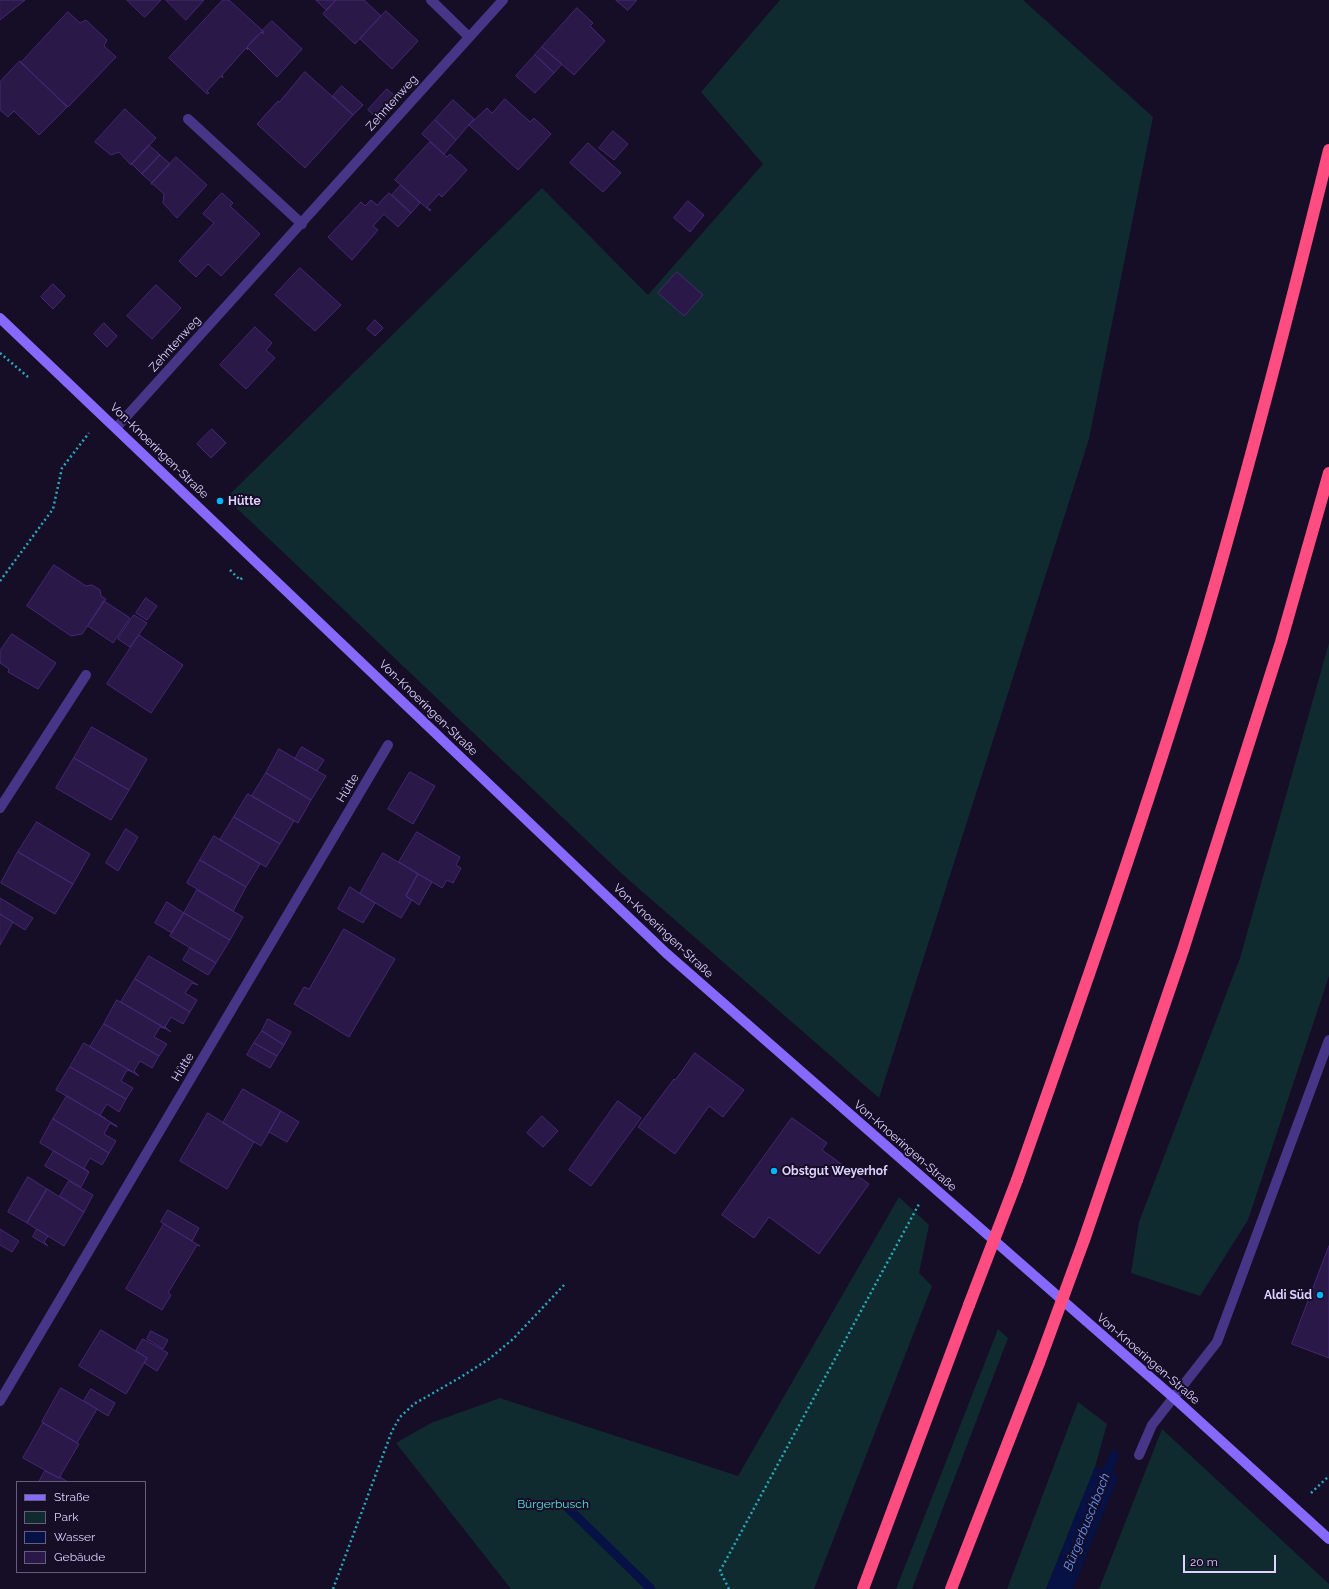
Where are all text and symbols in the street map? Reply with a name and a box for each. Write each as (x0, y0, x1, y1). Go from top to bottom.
street label: Zehntenweg (363, 72, 421, 134)
street label: Zehntenweg (146, 313, 204, 375)
street label: Von-Knoeringen-Straße (107, 400, 211, 502)
place label: Hütte (228, 494, 261, 508)
marker: Hütte (215, 496, 225, 506)
street label: Von-Knoeringen-Straße (376, 657, 480, 759)
street label: Hütte (334, 771, 362, 805)
street label: Von-Knoeringen-Straße (610, 881, 716, 981)
street label: Hütte (169, 1050, 197, 1084)
street label: Von-Knoeringen-Straße (851, 1097, 959, 1195)
place label: Obstgut Weyerhof (782, 1164, 888, 1178)
marker: Obstgut Weyerhof (769, 1166, 779, 1176)
place label: Aldi Süd (1264, 1288, 1312, 1302)
marker: Aldi Süd (1315, 1290, 1325, 1300)
street label: Von-Knoeringen-Straße (1094, 1310, 1202, 1408)
water label: Bürgerbuschbach (1060, 1471, 1114, 1573)
legend (16, 1481, 146, 1573)
text: Straße (54, 1490, 90, 1504)
park label: Bürgerbusch (517, 1497, 589, 1511)
text: Park (54, 1510, 79, 1524)
text: Wasser (54, 1530, 95, 1544)
scale bar (1185, 1547, 1278, 1573)
text: Gebäude (54, 1550, 105, 1564)
text: 20 m (1190, 1555, 1218, 1569)

